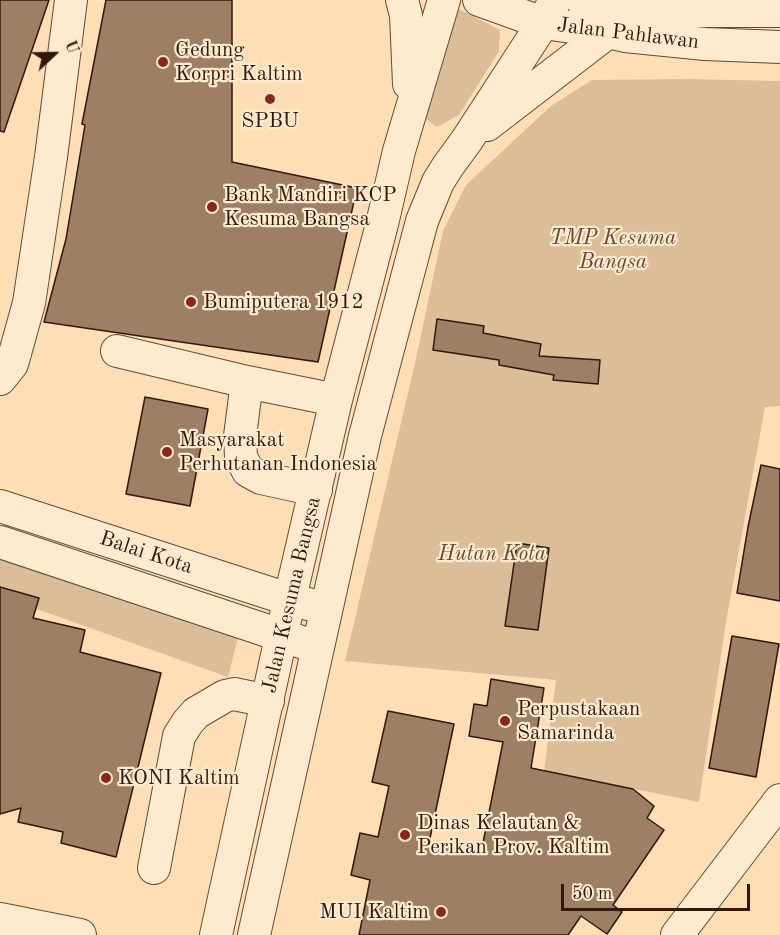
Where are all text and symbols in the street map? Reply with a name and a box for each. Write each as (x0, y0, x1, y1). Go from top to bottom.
street label: Jalan Pahlawan (555, 13, 701, 55)
north arrow (24, 24, 84, 84)
place label: Gedung Korpri Kaltim (175, 37, 303, 87)
text: U (61, 38, 80, 56)
marker: Gedung Korpri Kaltim (156, 55, 170, 69)
marker: SPBU (263, 92, 277, 106)
place label: SPBU (241, 108, 299, 134)
place label: Bank Mandiri KCP Kesuma Bangsa (224, 182, 396, 232)
marker: Bank Mandiri KCP Kesuma Bangsa (205, 200, 219, 214)
park label: TMP Kesuma Bangsa (550, 225, 676, 275)
place label: Bumiputera 1912 (203, 289, 364, 315)
marker: Bumiputera 1912 (184, 295, 198, 309)
place label: Masyarakat Perhutanan Indonesia (179, 427, 377, 477)
marker: Masyarakat Perhutanan Indonesia (160, 445, 174, 459)
street label: Jalan Kesuma Bangsa (257, 494, 327, 696)
street label: Balai Kota (96, 526, 196, 580)
park label: Hutan Kota (438, 541, 546, 567)
place label: Perpustakaan Samarinda (517, 696, 640, 746)
marker: Perpustakaan Samarinda (498, 714, 512, 728)
place label: KONI Kaltim (118, 765, 240, 791)
marker: KONI Kaltim (99, 771, 113, 785)
place label: Dinas Kelautan & Perikan Prov. Kaltim (417, 810, 610, 860)
marker: Dinas Kelautan & Perikan Prov. Kaltim (398, 828, 412, 842)
scale bar (564, 872, 753, 910)
text: 50 m (572, 885, 612, 903)
place label: MUI Kaltim (319, 899, 429, 925)
marker: MUI Kaltim (434, 905, 448, 919)

